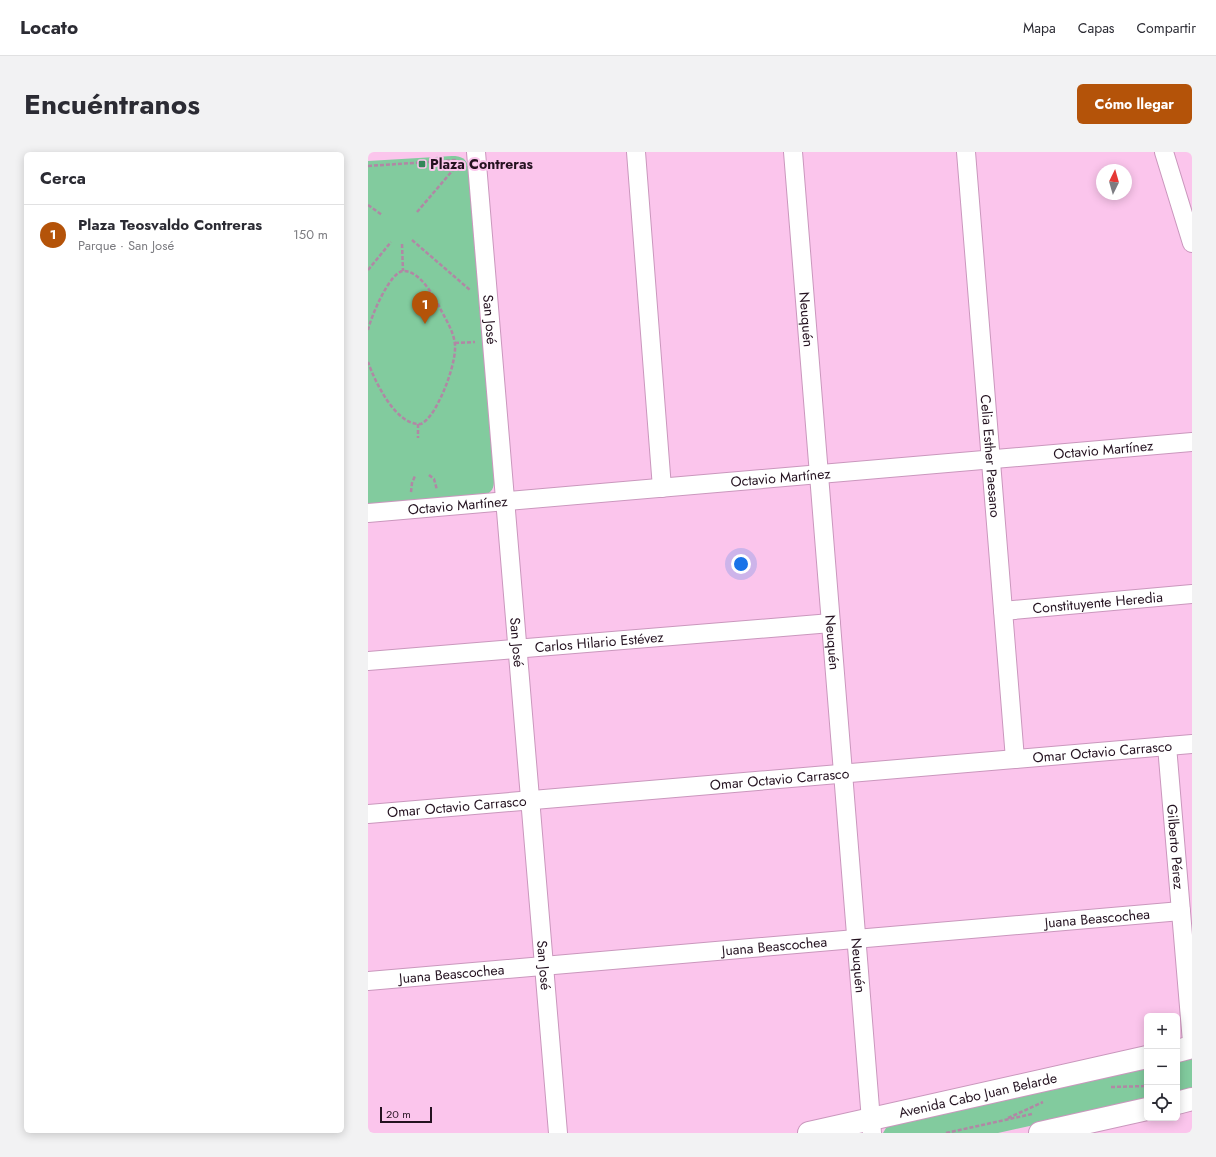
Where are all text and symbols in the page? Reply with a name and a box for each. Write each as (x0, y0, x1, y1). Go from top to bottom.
text: Locato (20, 14, 78, 41)
text: Mapa (1023, 18, 1056, 38)
text: Capas (1078, 18, 1115, 38)
text: Compartir (1137, 18, 1196, 38)
text: Encuéntranos (24, 84, 200, 125)
button: Cómo llegar (1077, 84, 1192, 124)
place label: Plaza Contreras (430, 154, 534, 174)
marker: Plaza Contreras (417, 159, 427, 169)
north arrow (1096, 164, 1132, 200)
text: Cerca (40, 166, 86, 190)
text: Plaza Teosvaldo Contreras (78, 214, 262, 236)
text: 1 (50, 225, 56, 244)
text: 150 m (293, 225, 328, 244)
text: Parque · San José (78, 236, 174, 255)
pin: 1 (412, 291, 438, 324)
street label: Neuquén (794, 291, 819, 348)
street label: San José (478, 294, 502, 345)
street label: Celia Esther Paesano (976, 394, 1006, 519)
street label: Octavio Martínez (1053, 435, 1155, 464)
street label: Octavio Martínez (730, 463, 832, 492)
street label: Octavio Martínez (407, 491, 509, 520)
your location (731, 554, 751, 574)
street label: Constituyente Heredia (1032, 587, 1164, 618)
street label: Neuquén (820, 614, 845, 671)
street label: San José (505, 617, 529, 668)
street label: Carlos Hilario Estévez (534, 627, 665, 657)
street label: Omar Octavio Carrasco (1032, 736, 1173, 768)
street label: Omar Octavio Carrasco (709, 763, 850, 795)
street label: Omar Octavio Carrasco (386, 791, 528, 822)
street label: Gilberto Pérez (1162, 803, 1189, 891)
street label: Juana Beascochea (1042, 904, 1151, 933)
street label: Juana Beascochea (719, 932, 828, 961)
street label: Neuquén (846, 937, 871, 994)
street label: San José (532, 939, 556, 991)
street label: Juana Beascochea (396, 959, 505, 988)
map controls (1144, 1013, 1180, 1121)
button: + (1144, 1013, 1180, 1049)
button: − (1144, 1049, 1180, 1085)
street label: Avenida Cabo Juan Belarde (897, 1068, 1059, 1123)
button: locate (1144, 1085, 1180, 1121)
scale bar (380, 1105, 432, 1124)
text: 20 m (386, 1106, 411, 1122)

